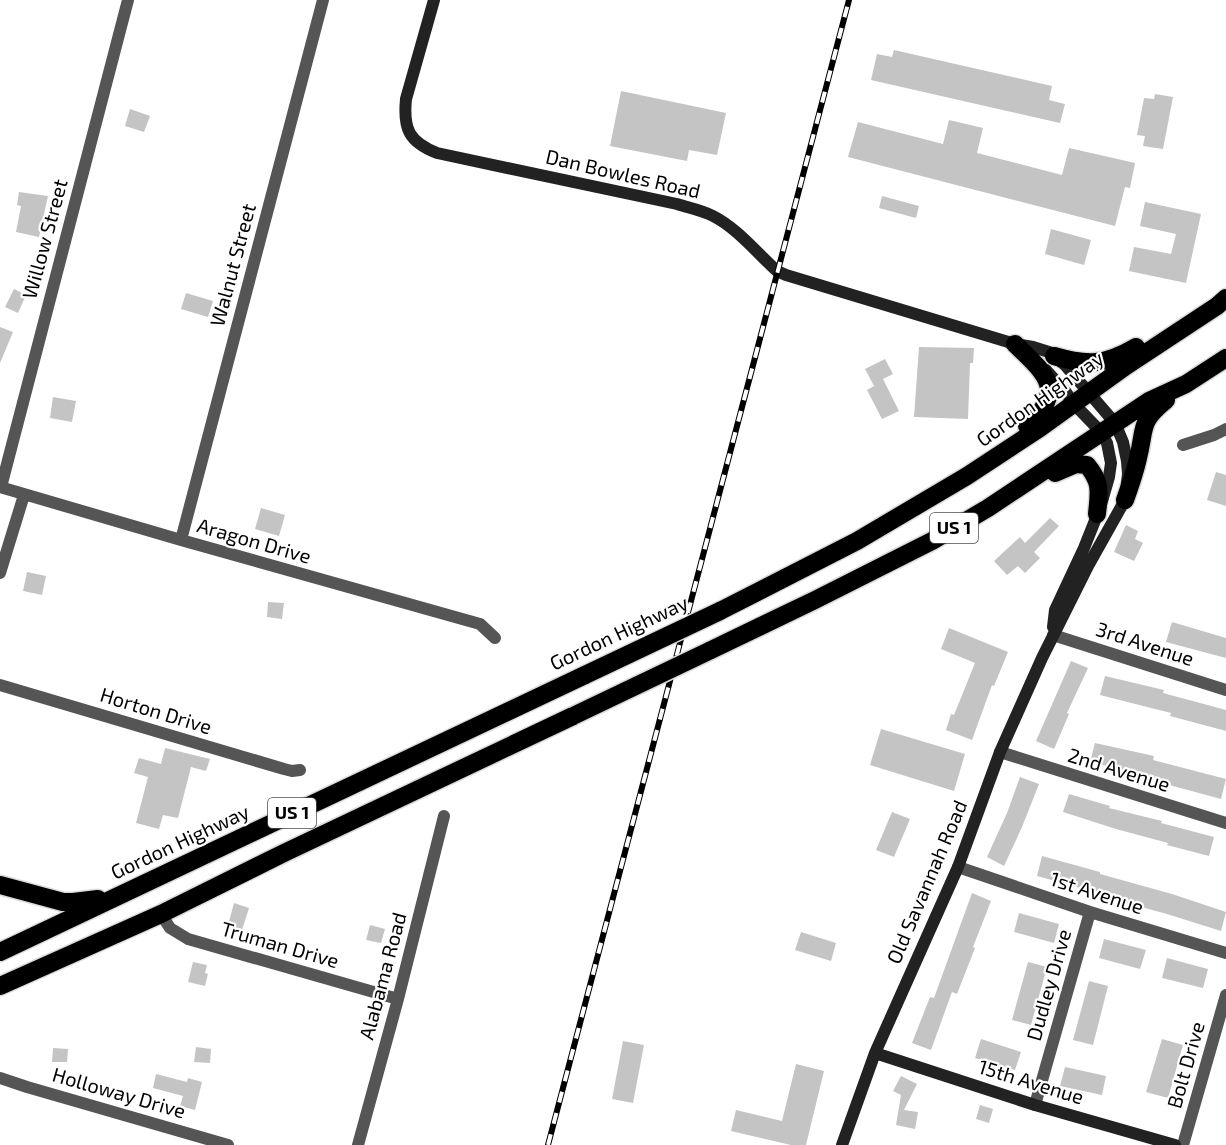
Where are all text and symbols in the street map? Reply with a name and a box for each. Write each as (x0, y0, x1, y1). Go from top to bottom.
street label: Dan Bowles Road (544, 144, 703, 202)
street label: Willow Street (16, 176, 72, 301)
street label: Walnut Street (204, 200, 260, 329)
street label: Gordon Highway (971, 345, 1108, 451)
street label: Aragon Drive (195, 512, 314, 568)
road number: US 1 (930, 513, 978, 543)
street label: Gordon Highway (546, 589, 692, 675)
street label: 3rd Avenue (1093, 616, 1197, 670)
street label: Horton Drive (98, 682, 215, 738)
street label: 2nd Avenue (1065, 742, 1173, 796)
street label: Old Savannah Road (881, 796, 971, 967)
street label: Gordon Highway (107, 798, 253, 884)
road number: US 1 (268, 798, 316, 828)
street label: 1st Avenue (1048, 866, 1147, 918)
street label: Alabama Road (354, 909, 411, 1042)
street label: Truman Drive (219, 916, 342, 972)
street label: Dudley Drive (1021, 926, 1075, 1043)
street label: Bolt Drive (1161, 1019, 1209, 1111)
street label: 15th Avenue (976, 1054, 1087, 1108)
street label: Holloway Drive (50, 1062, 189, 1123)

